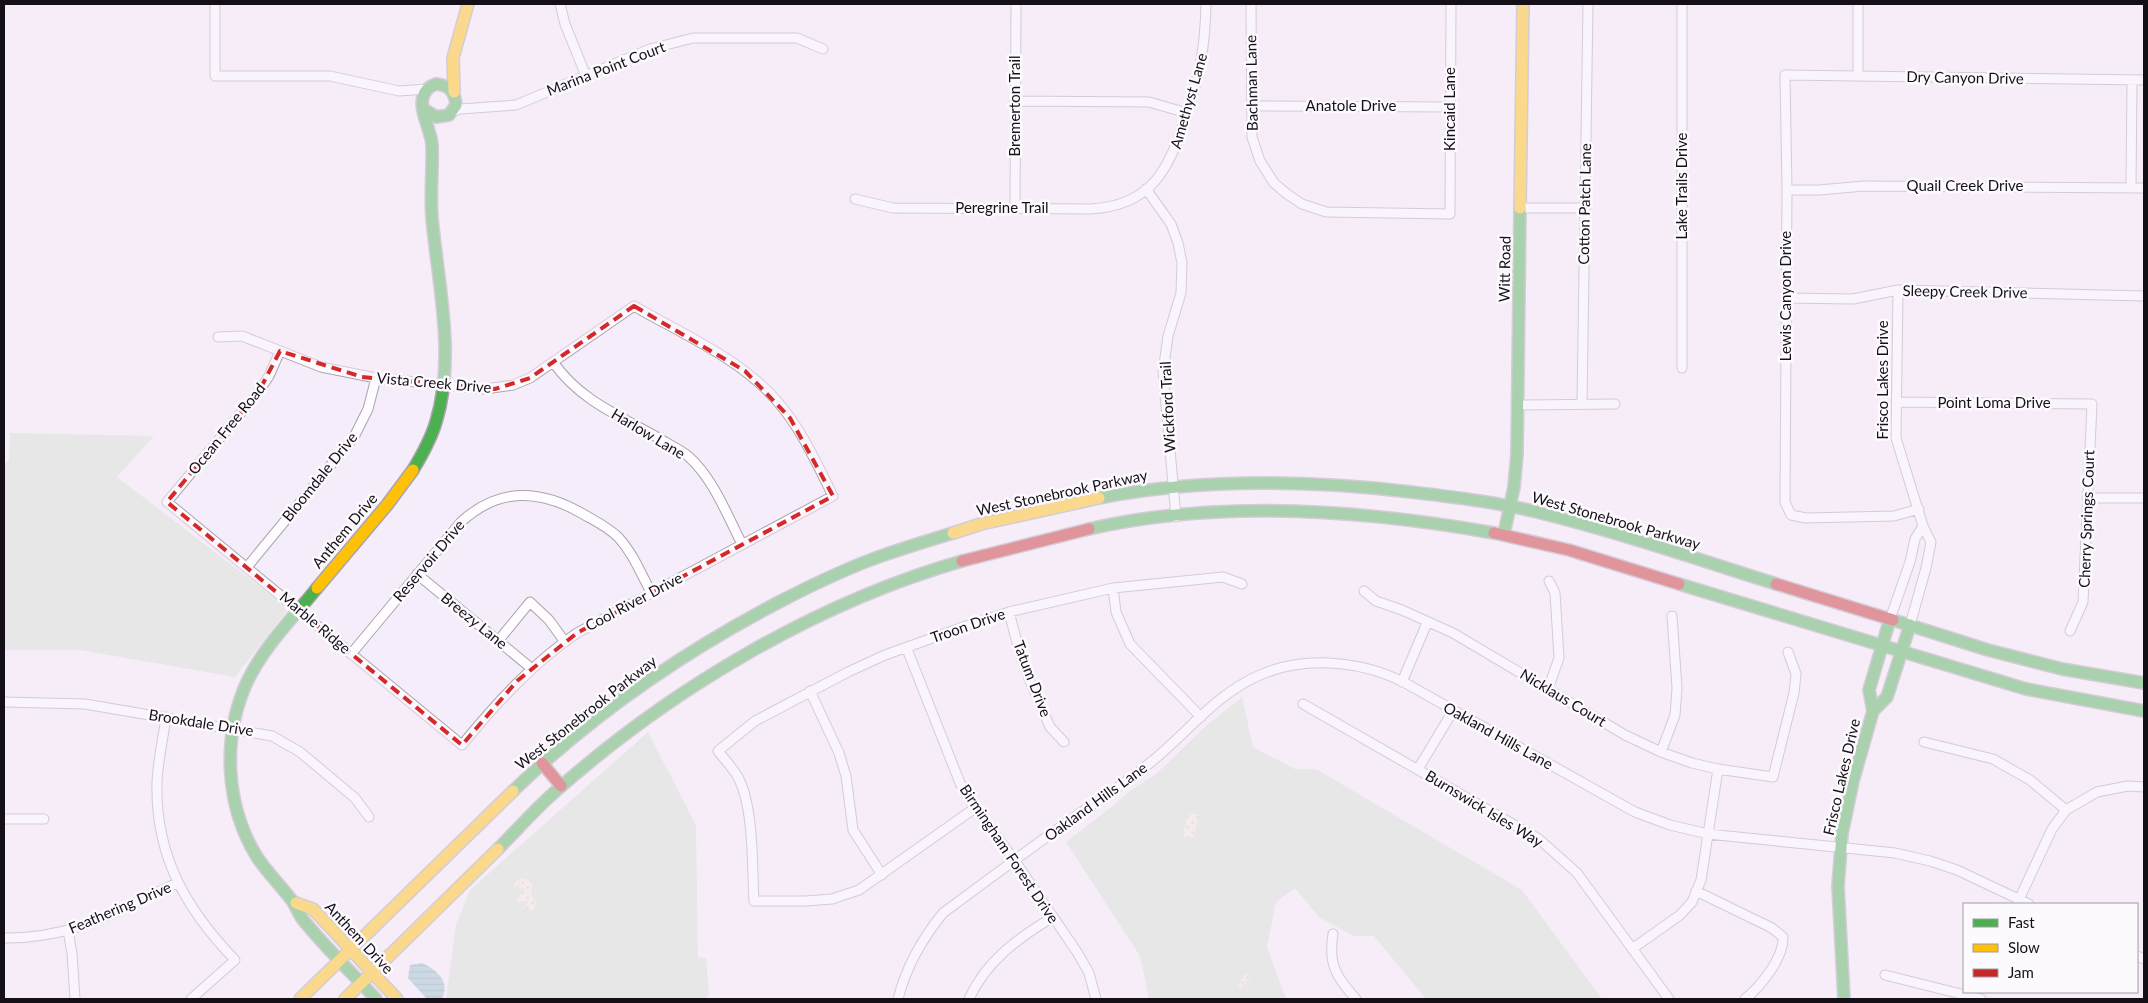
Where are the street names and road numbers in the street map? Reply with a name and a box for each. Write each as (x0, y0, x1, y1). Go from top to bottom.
street label: Bachman Lane (1241, 35, 1261, 131)
street label: Marina Point Court (544, 37, 668, 99)
street label: Amethyst Lane (1166, 51, 1210, 151)
street label: Bremerton Trail (1005, 55, 1023, 157)
street label: Kincaid Lane (1440, 67, 1458, 151)
street label: Dry Canyon Drive (1906, 67, 2024, 87)
street label: Anatole Drive (1306, 96, 1396, 114)
street label: Lake Trails Drive (1672, 132, 1690, 239)
street label: Cotton Patch Lane (1574, 143, 1594, 265)
street label: Quail Creek Drive (1907, 176, 2024, 194)
street label: Peregrine Trail (955, 198, 1049, 216)
street label: Lewis Canyon Drive (1776, 231, 1794, 361)
street label: Witt Road (1494, 236, 1514, 302)
street label: Sleepy Creek Drive (1902, 281, 2028, 301)
street label: Frisco Lakes Drive (1873, 320, 1891, 440)
street label: Wickford Trail (1156, 361, 1178, 453)
street label: Vista Creek Drive (376, 368, 492, 396)
street label: Ocean Free Road (184, 379, 269, 478)
street label: Point Loma Drive (1937, 393, 2051, 411)
street label: Harlow Lane (608, 404, 689, 462)
street label: Bloomdale Drive (278, 428, 361, 525)
street label: Cherry Springs Court (2075, 449, 2097, 588)
street label: West Stonebrook Parkway (975, 465, 1149, 519)
street label: West Stonebrook Parkway (1530, 487, 1703, 553)
street label: Anthem Drive (308, 489, 381, 571)
street label: Reservoir Drive (389, 516, 468, 605)
street label: Cool River Drive (582, 568, 685, 634)
street label: Marble Ridge (276, 587, 355, 657)
street label: Breezy Lane (438, 588, 511, 652)
street label: Troon Drive (928, 604, 1007, 646)
street label: Tatum Drive (1010, 638, 1056, 719)
street label: West Stonebrook Parkway (511, 651, 660, 773)
street label: Nicklaus Court (1517, 664, 1610, 730)
street label: Oakland Hills Lane (1441, 698, 1556, 773)
street label: Brookdale Drive (147, 705, 255, 739)
street label: Frisco Lakes Drive (1819, 717, 1863, 837)
street label: Oakland Hills Lane (1041, 758, 1150, 844)
street label: Burnswick Isles Way (1422, 766, 1547, 850)
street label: Birmingham Forest Drive (957, 781, 1063, 926)
street label: Feathering Drive (66, 877, 174, 937)
street label: Anthem Drive (322, 898, 398, 977)

